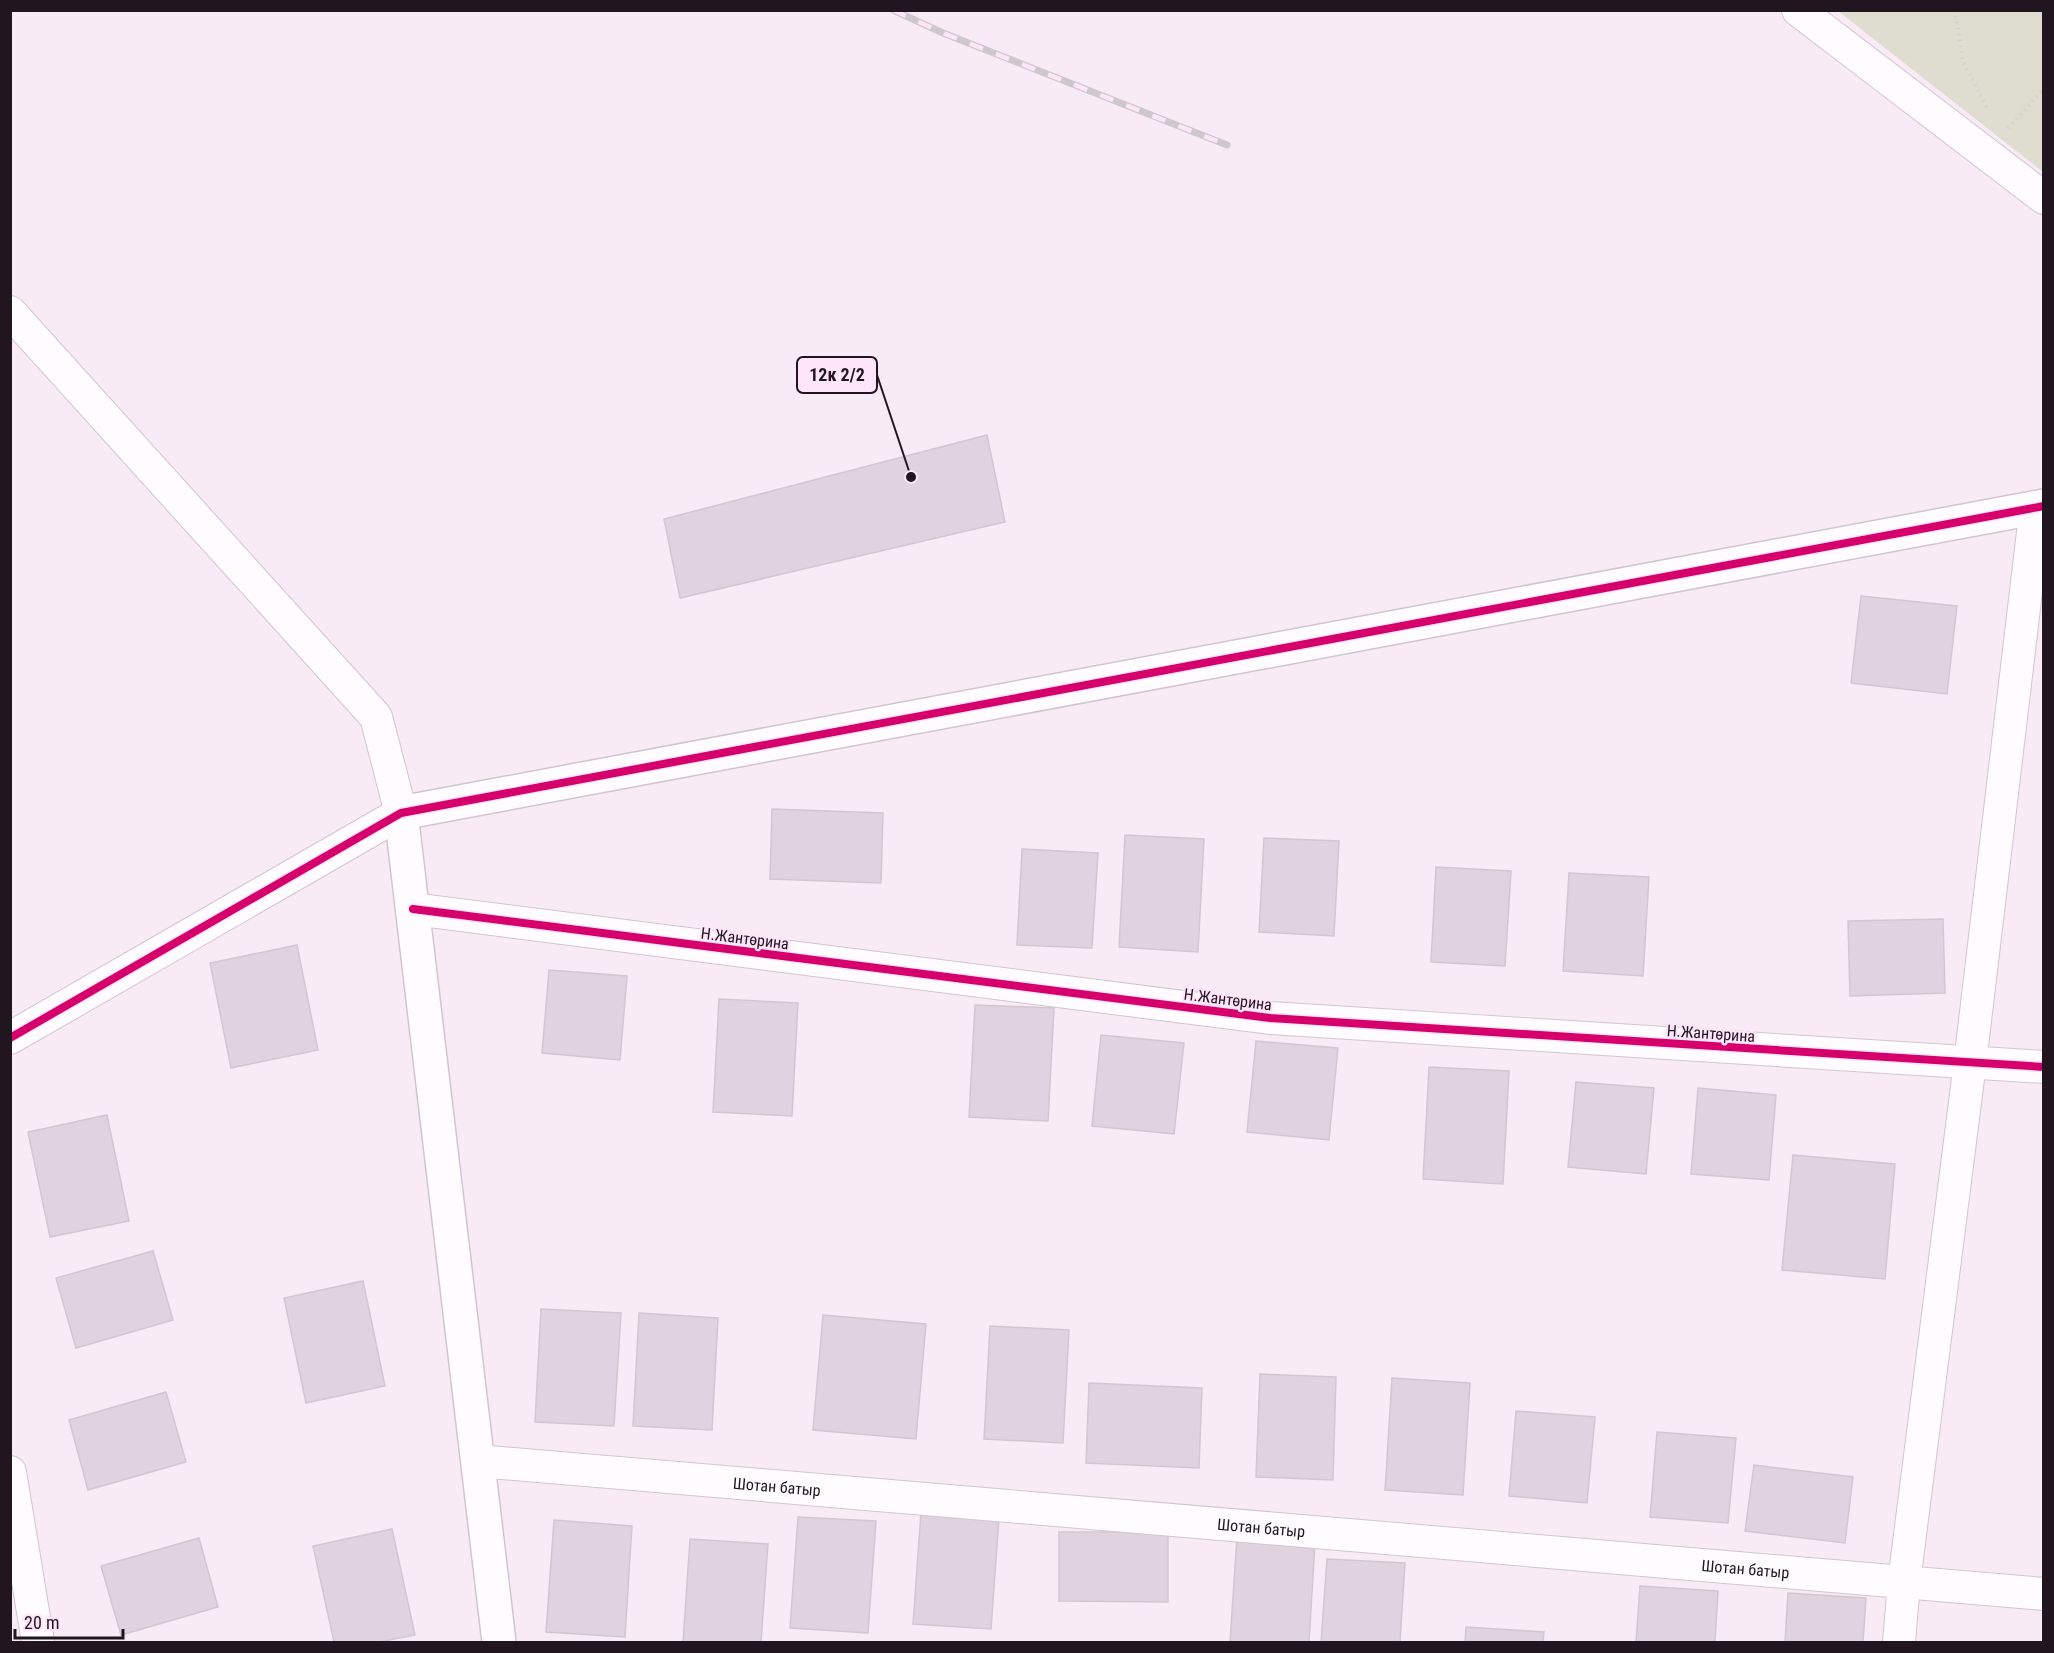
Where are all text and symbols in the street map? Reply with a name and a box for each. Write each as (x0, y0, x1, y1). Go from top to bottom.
callout: 12к 2/2 (797, 357, 877, 393)
text: 12к 2/2 (809, 364, 865, 385)
street label: Н.Жантөрина (700, 924, 790, 953)
street label: Н.Жантөрина (1183, 985, 1273, 1014)
street label: Н.Жантөрина (1666, 1021, 1756, 1046)
street label: Шотан батыр (732, 1474, 822, 1500)
street label: Шотан батыр (1216, 1515, 1306, 1541)
street label: Шотан батыр (1701, 1556, 1790, 1582)
scale bar (15, 1602, 123, 1640)
text: 20 m (24, 1612, 59, 1633)

